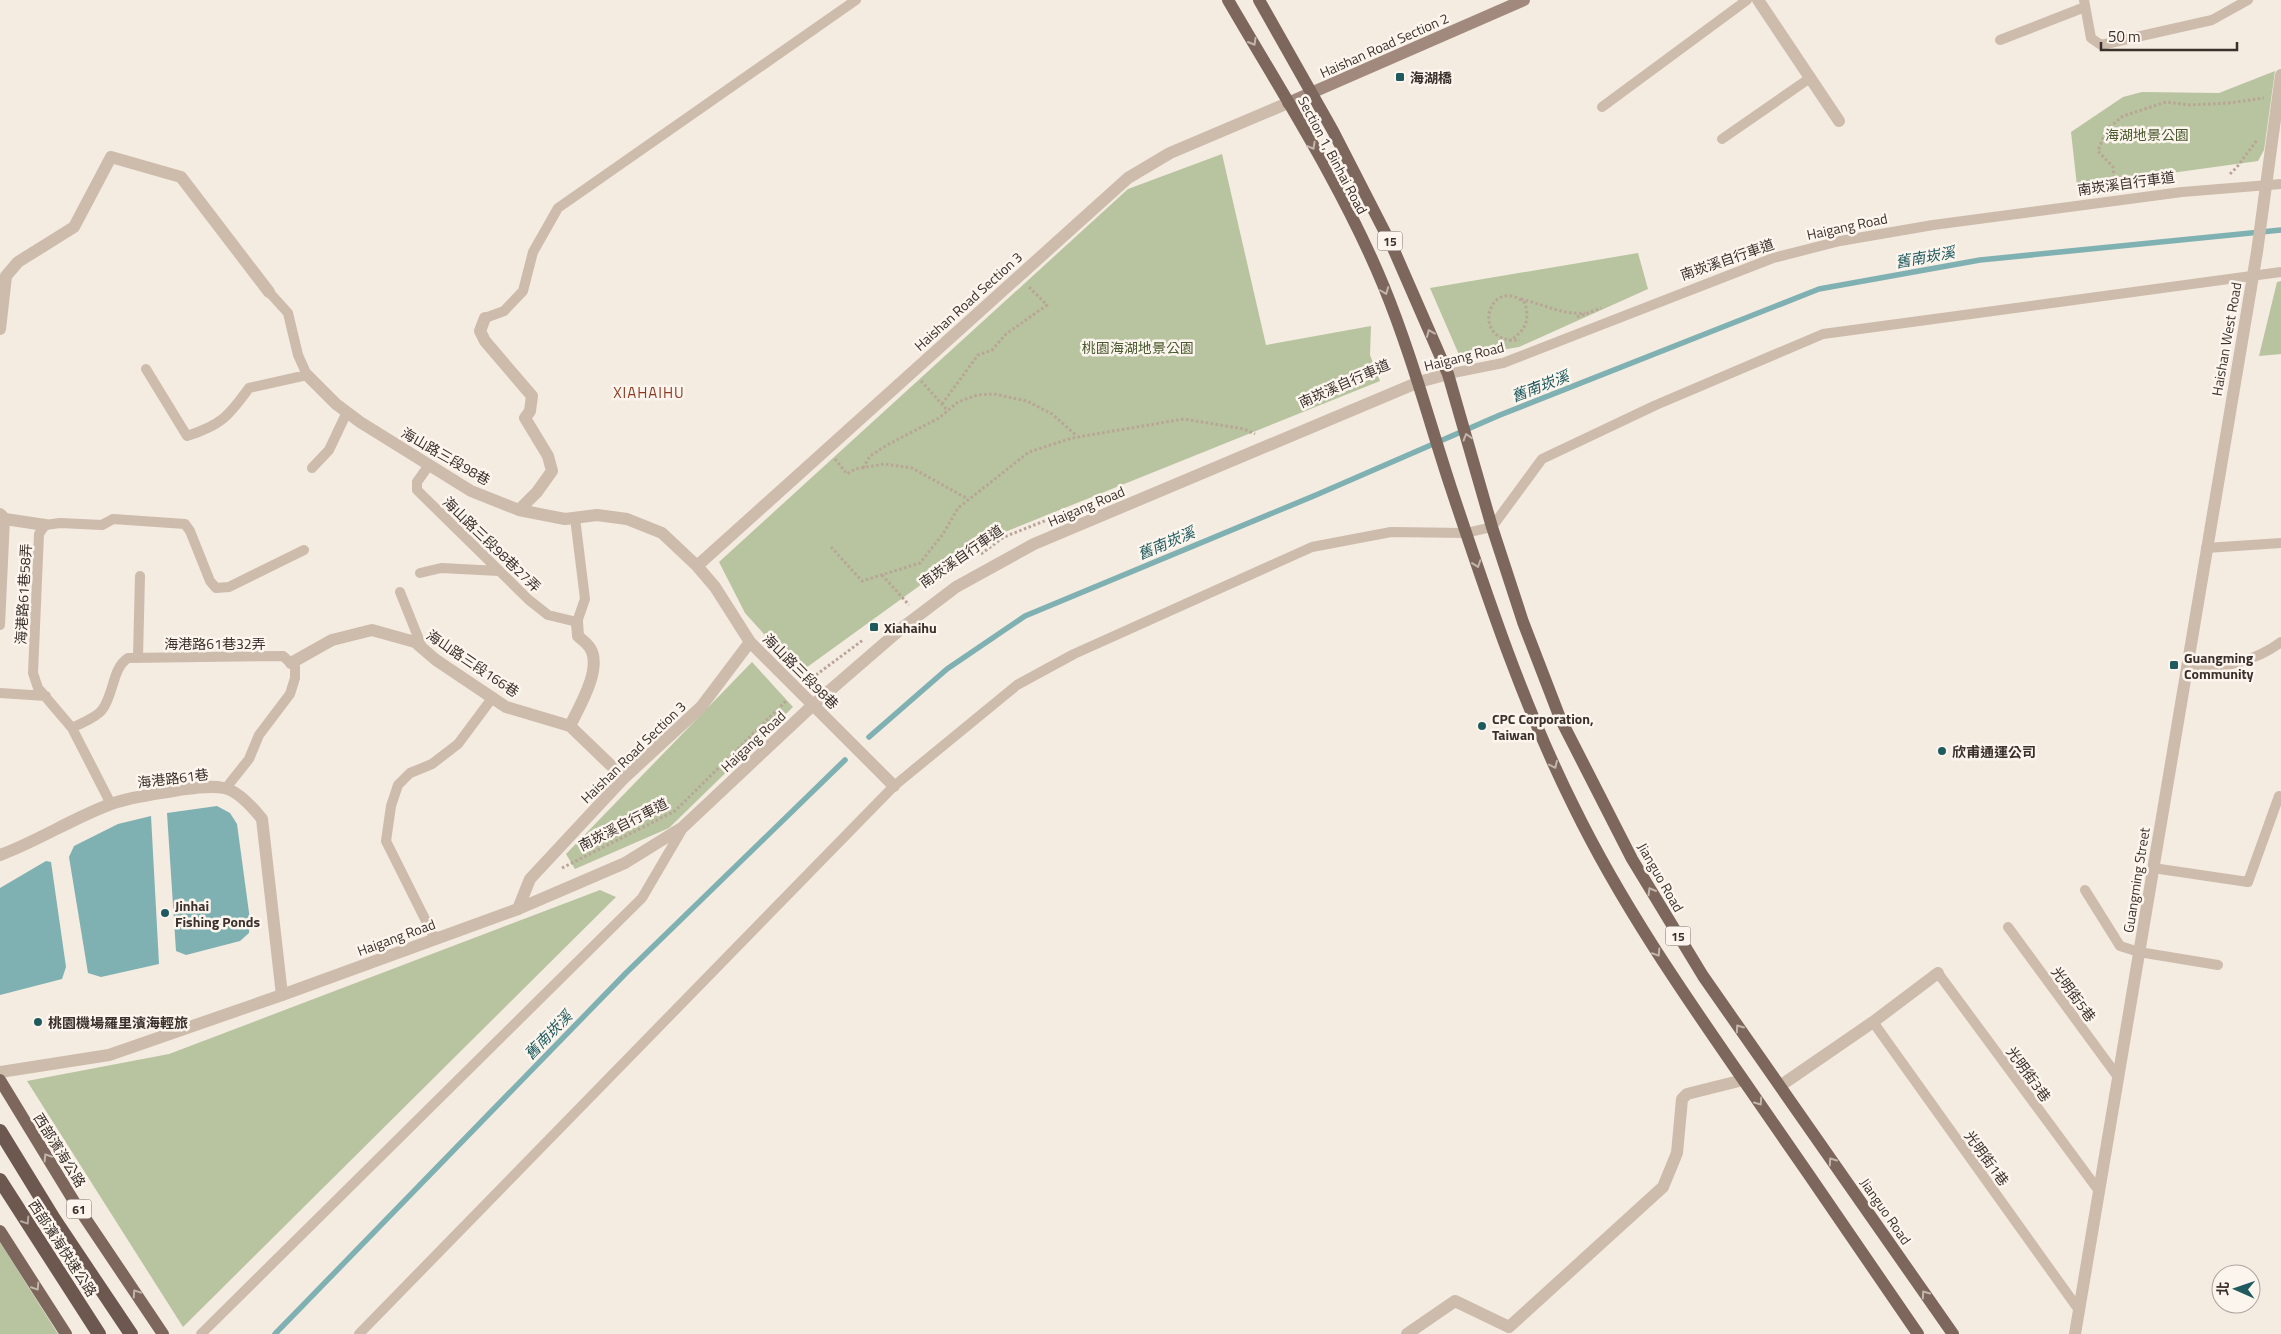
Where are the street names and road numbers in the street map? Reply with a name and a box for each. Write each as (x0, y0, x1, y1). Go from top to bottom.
street label: Haishan Road Section 2 (1316, 7, 1452, 83)
street label: Section 1, Binhai Road (1293, 92, 1373, 218)
street label: 南崁溪自行車道 (2076, 166, 2176, 200)
street label: Haigang Road (1805, 207, 1889, 245)
road number: 15 (1378, 232, 1402, 250)
street label: 南崁溪自行車道 (1677, 233, 1777, 285)
street label: Haishan Road Section 3 (909, 247, 1027, 355)
street label: Haishan West Road (2206, 280, 2246, 398)
street label: Haigang Road (1422, 336, 1506, 376)
street label: 南崁溪自行車道 (1295, 353, 1393, 413)
street label: 海山路三段98巷 (398, 422, 494, 490)
street label: Haigang Road (1044, 480, 1128, 532)
street label: 海山路三段98巷27弄 (438, 492, 546, 596)
street label: 南崁溪自行車道 (915, 519, 1007, 593)
street label: 海港路61巷58弄 (10, 543, 36, 645)
street label: 海山路三段166巷 (423, 624, 523, 702)
street label: 海山路三段98巷 (758, 628, 844, 714)
street label: 海港路61巷32弄 (164, 633, 266, 654)
street label: Haishan Road Section 3 (576, 696, 690, 808)
street label: Haigang Road (716, 705, 790, 777)
street label: 海港路61巷 (136, 763, 210, 793)
street label: 南崁溪自行車道 (575, 792, 671, 856)
street label: Guangming Street (2117, 826, 2155, 934)
street label: Jianguo Road (1633, 838, 1689, 916)
street label: Haigang Road (354, 913, 438, 961)
road number: 15 (1666, 926, 1690, 946)
street label: 光明街5巷 (2047, 962, 2101, 1026)
street label: 光明街3巷 (2002, 1042, 2056, 1106)
street label: 西部濱海公路 (29, 1109, 91, 1191)
street label: 光明街1巷 (1960, 1126, 2014, 1190)
street label: Jianguo Road (1855, 1173, 1917, 1249)
street label: 西部濱海快速公路 (24, 1195, 102, 1301)
road number: 61 (66, 1200, 92, 1218)

